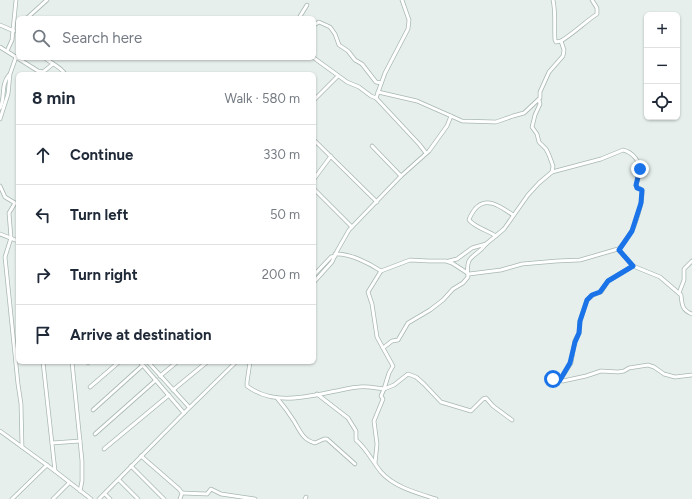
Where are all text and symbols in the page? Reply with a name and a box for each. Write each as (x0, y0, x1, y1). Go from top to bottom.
map controls (644, 12, 680, 120)
button: + (644, 12, 680, 48)
search box (16, 16, 316, 60)
icon: search (30, 27, 52, 49)
text: Search here (62, 29, 142, 47)
button: − (644, 48, 680, 84)
button: locate (644, 84, 680, 120)
text: 8 min (32, 88, 75, 108)
text: Walk · 580 m (224, 91, 300, 106)
icon: ahead (32, 144, 54, 166)
text: Continue (70, 146, 133, 164)
text: 330 m (263, 147, 300, 162)
route end (631, 160, 649, 178)
icon: left (32, 204, 54, 226)
text: Turn left (70, 206, 128, 224)
text: 50 m (270, 207, 300, 222)
icon: right (32, 264, 54, 286)
text: Turn right (70, 266, 138, 284)
text: 200 m (262, 267, 300, 282)
icon: arrive (32, 324, 54, 346)
text: Arrive at destination (70, 326, 211, 344)
route start (544, 370, 562, 388)

